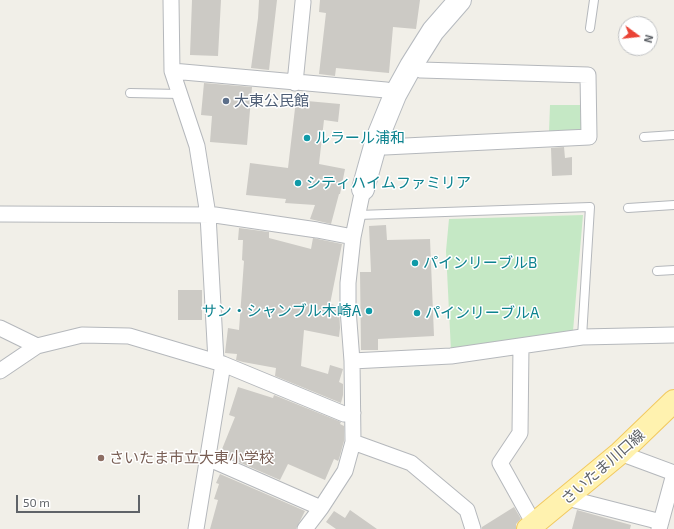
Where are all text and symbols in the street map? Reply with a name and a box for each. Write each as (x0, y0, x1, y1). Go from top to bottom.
north arrow (618, 16, 658, 56)
text: N (642, 33, 656, 44)
place label: 大東公民館 (234, 92, 309, 110)
marker: 大東公民館 (221, 96, 231, 106)
place label: ルラール浦和 (315, 129, 405, 147)
marker: ルラール浦和 (302, 133, 312, 143)
place label: シティハイムファミリア (306, 174, 471, 192)
marker: シティハイムファミリア (293, 178, 303, 188)
place label: パインリーブルB (423, 254, 537, 272)
marker: パインリーブルB (410, 258, 420, 268)
place label: サン・シャンブル木崎A (202, 302, 361, 320)
place label: パインリーブルA (425, 304, 539, 322)
marker: サン・シャンブル木崎A (364, 306, 374, 316)
marker: パインリーブルA (412, 308, 422, 318)
street label: さいたま川口線 (557, 426, 649, 508)
place label: さいたま市立大東小学校 (109, 449, 274, 467)
marker: さいたま市立大東小学校 (96, 453, 106, 463)
scale bar (18, 487, 142, 513)
text: 50 m (23, 495, 50, 509)

